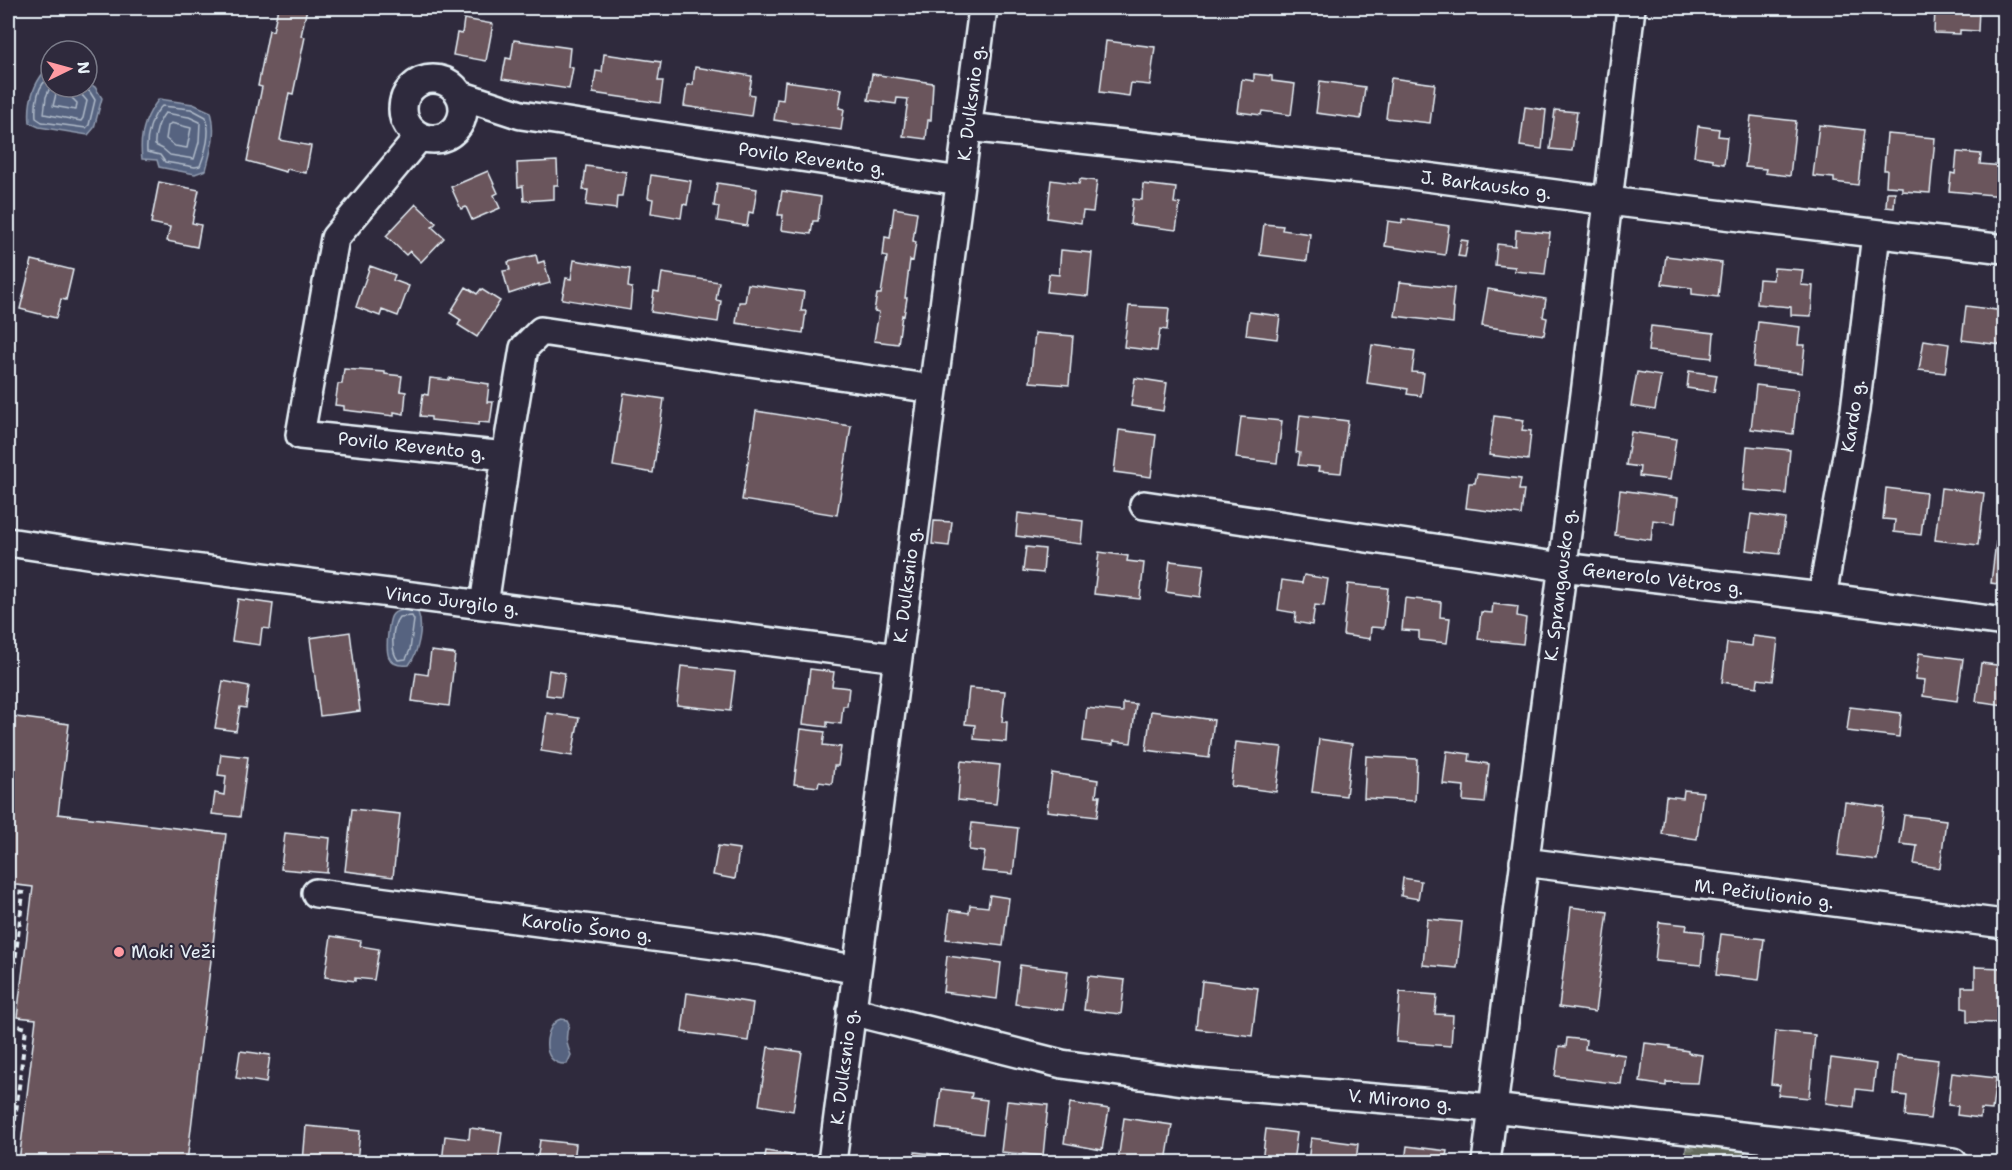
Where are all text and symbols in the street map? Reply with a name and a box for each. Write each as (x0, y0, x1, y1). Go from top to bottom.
north arrow (39, 39, 99, 99)
street label: K. Dulksnio g. (952, 44, 990, 162)
text: N (72, 61, 94, 75)
street label: Povilo Revento g. (737, 137, 887, 181)
street label: J. Barkausko g. (1419, 165, 1553, 205)
street label: Kardo g. (1835, 378, 1871, 454)
street label: Povilo Revento g. (337, 426, 487, 466)
street label: K. Sprangausko g. (1539, 507, 1581, 663)
street label: K. Dulksnio g. (888, 526, 926, 644)
street label: Generolo Vėtros g. (1581, 557, 1745, 601)
street label: Vinco Jurgilo g. (383, 581, 521, 621)
street label: M. Pečiulionio g. (1693, 874, 1835, 914)
street label: Karolio Šono g. (520, 908, 654, 948)
place label: Moki Veži (131, 940, 216, 964)
marker: Moki Veži (112, 945, 126, 959)
street label: K. Dulksnio g. (825, 1008, 863, 1126)
street label: V. Mirono g. (1347, 1083, 1453, 1117)

